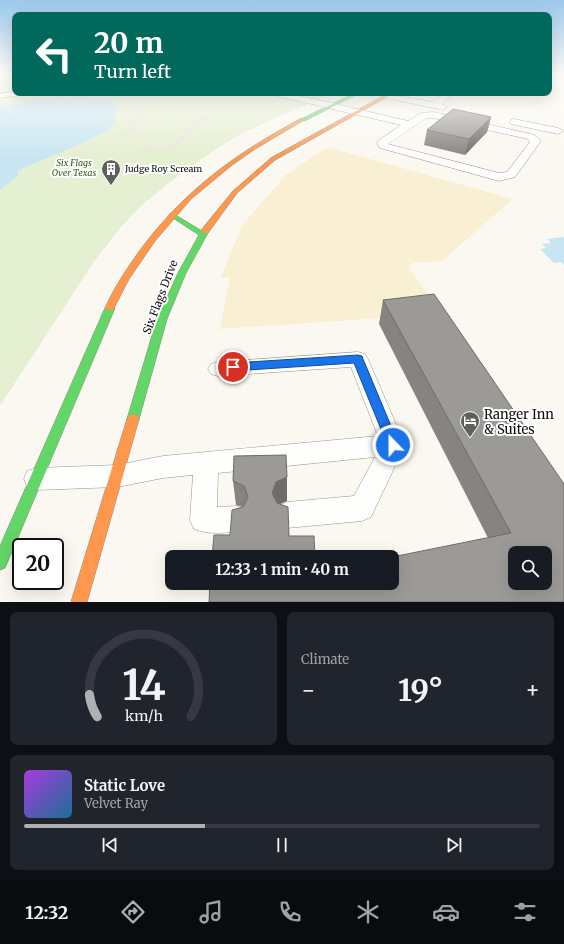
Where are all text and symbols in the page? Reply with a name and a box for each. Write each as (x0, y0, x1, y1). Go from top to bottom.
text: 20 m (94, 25, 163, 61)
icon: left (28, 28, 80, 80)
text: Turn left (94, 60, 171, 83)
park label: Six Flags Over Texas (52, 157, 97, 178)
building icon: Judge Roy Scream (100, 158, 122, 186)
place label: Judge Roy Scream (124, 163, 202, 174)
street label: Six Flags Drive (139, 258, 181, 336)
pin (216, 350, 250, 384)
icon: arrive (222, 356, 244, 378)
place label: Ranger Inn & Suites (484, 406, 554, 438)
hotel icon: Ranger Inn & Suites (459, 410, 481, 438)
position arrow (372, 424, 414, 466)
speed limit sign: 20 (12, 538, 64, 590)
map controls (508, 546, 552, 590)
button: search (508, 546, 552, 590)
text: 12:33 · 1 min · 40 m (215, 560, 349, 579)
text: Climate (301, 651, 349, 668)
text: 14 (122, 658, 165, 710)
text: 19° (398, 671, 443, 709)
text: − (301, 676, 316, 704)
text: + (525, 676, 540, 704)
text: km/h (125, 706, 163, 724)
text: Static Love (84, 776, 165, 795)
text: Velvet Ray (84, 795, 148, 812)
icon: previous (99, 834, 121, 856)
icon: pause (271, 834, 293, 856)
icon: next (443, 834, 465, 856)
icon: directions (119, 898, 147, 926)
icon: music (197, 898, 225, 926)
icon: phone (276, 898, 304, 926)
icon: climate (354, 898, 382, 926)
icon: car (432, 898, 460, 926)
icon: filters (511, 898, 539, 926)
text: 12:32 (25, 901, 68, 924)

